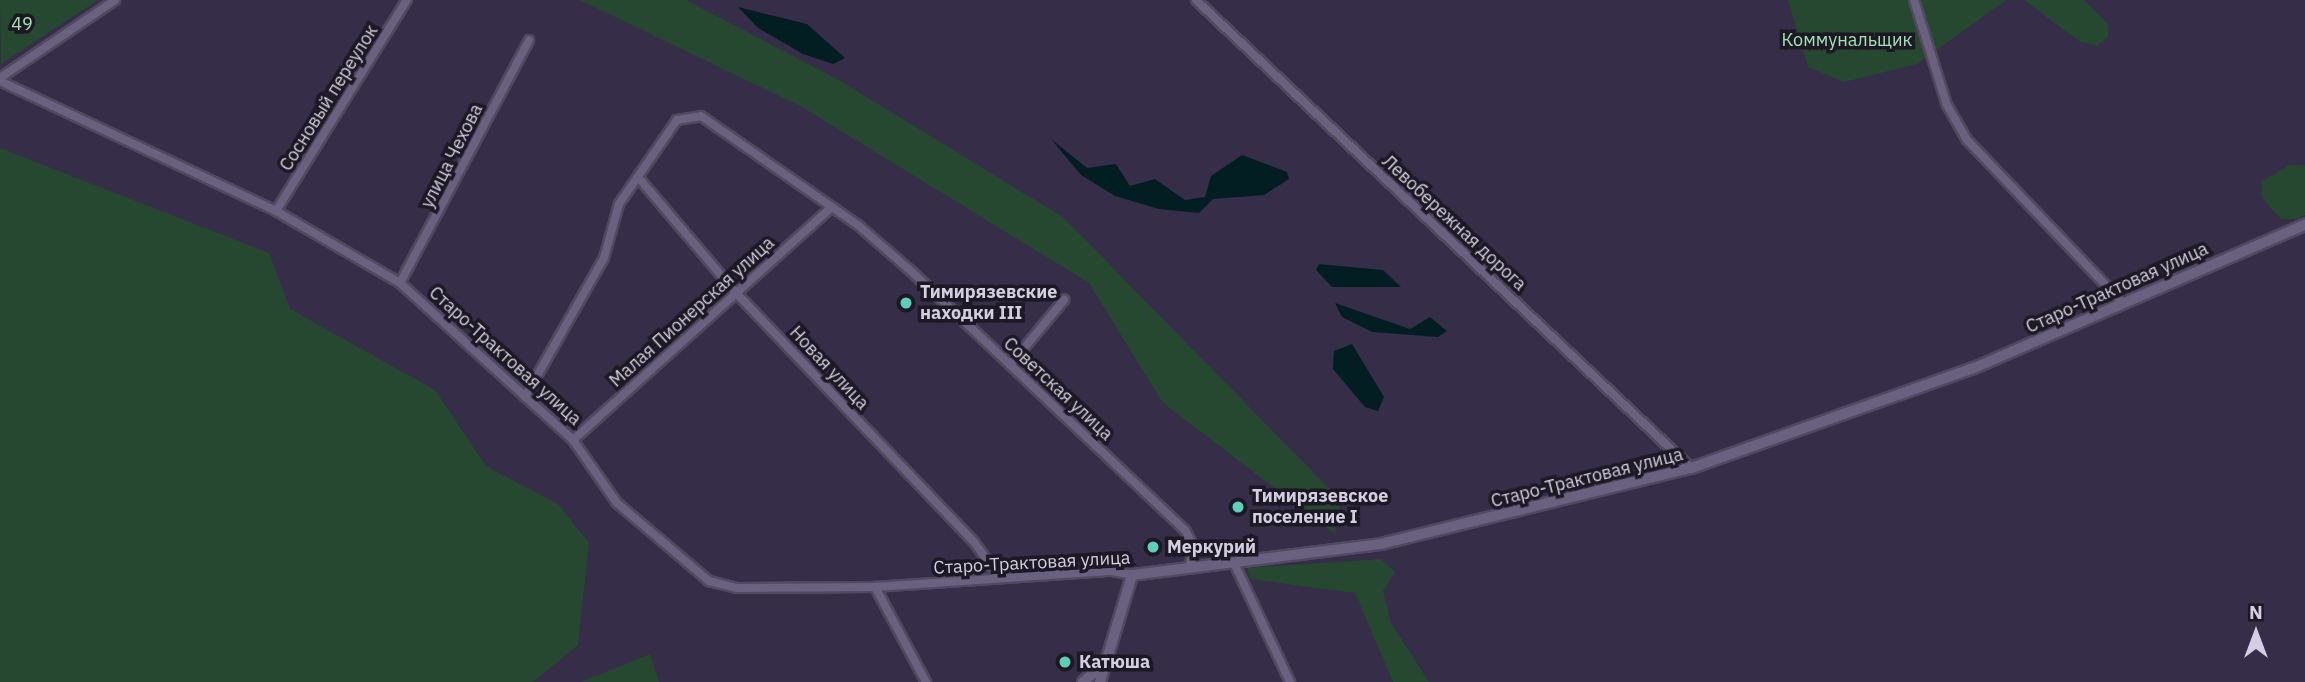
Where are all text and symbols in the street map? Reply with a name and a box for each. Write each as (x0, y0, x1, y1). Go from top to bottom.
park label: 49 (11, 13, 33, 35)
street label: Сосновый переулок (275, 21, 383, 175)
park label: Коммунальщик (1782, 29, 1912, 51)
street label: улица Чехова (417, 100, 487, 212)
street label: Левобережная дорога (1378, 151, 1530, 295)
street label: Малая Пионерская улица (605, 232, 779, 392)
street label: Старо-Трактовая улица (2023, 238, 2211, 338)
street label: Старо-Трактовая улица (425, 282, 585, 430)
place label: Тимирязевские находки III (920, 282, 1057, 324)
marker: Тимирязевские находки III (898, 295, 914, 311)
street label: Новая улица (785, 322, 873, 414)
street label: Советская улица (999, 333, 1117, 445)
street label: Старо-Трактовая улица (1489, 444, 1685, 512)
place label: Тимирязевское поселение I (1252, 486, 1388, 528)
marker: Тимирязевское поселение I (1230, 499, 1246, 515)
place label: Меркурий (1167, 536, 1256, 558)
marker: Меркурий (1145, 539, 1161, 555)
street label: Старо-Трактовая улица (933, 547, 1131, 579)
north arrow (2221, 598, 2291, 668)
text: N (2249, 600, 2263, 624)
place label: Катюша (1079, 651, 1150, 673)
marker: Катюша (1057, 654, 1073, 670)

